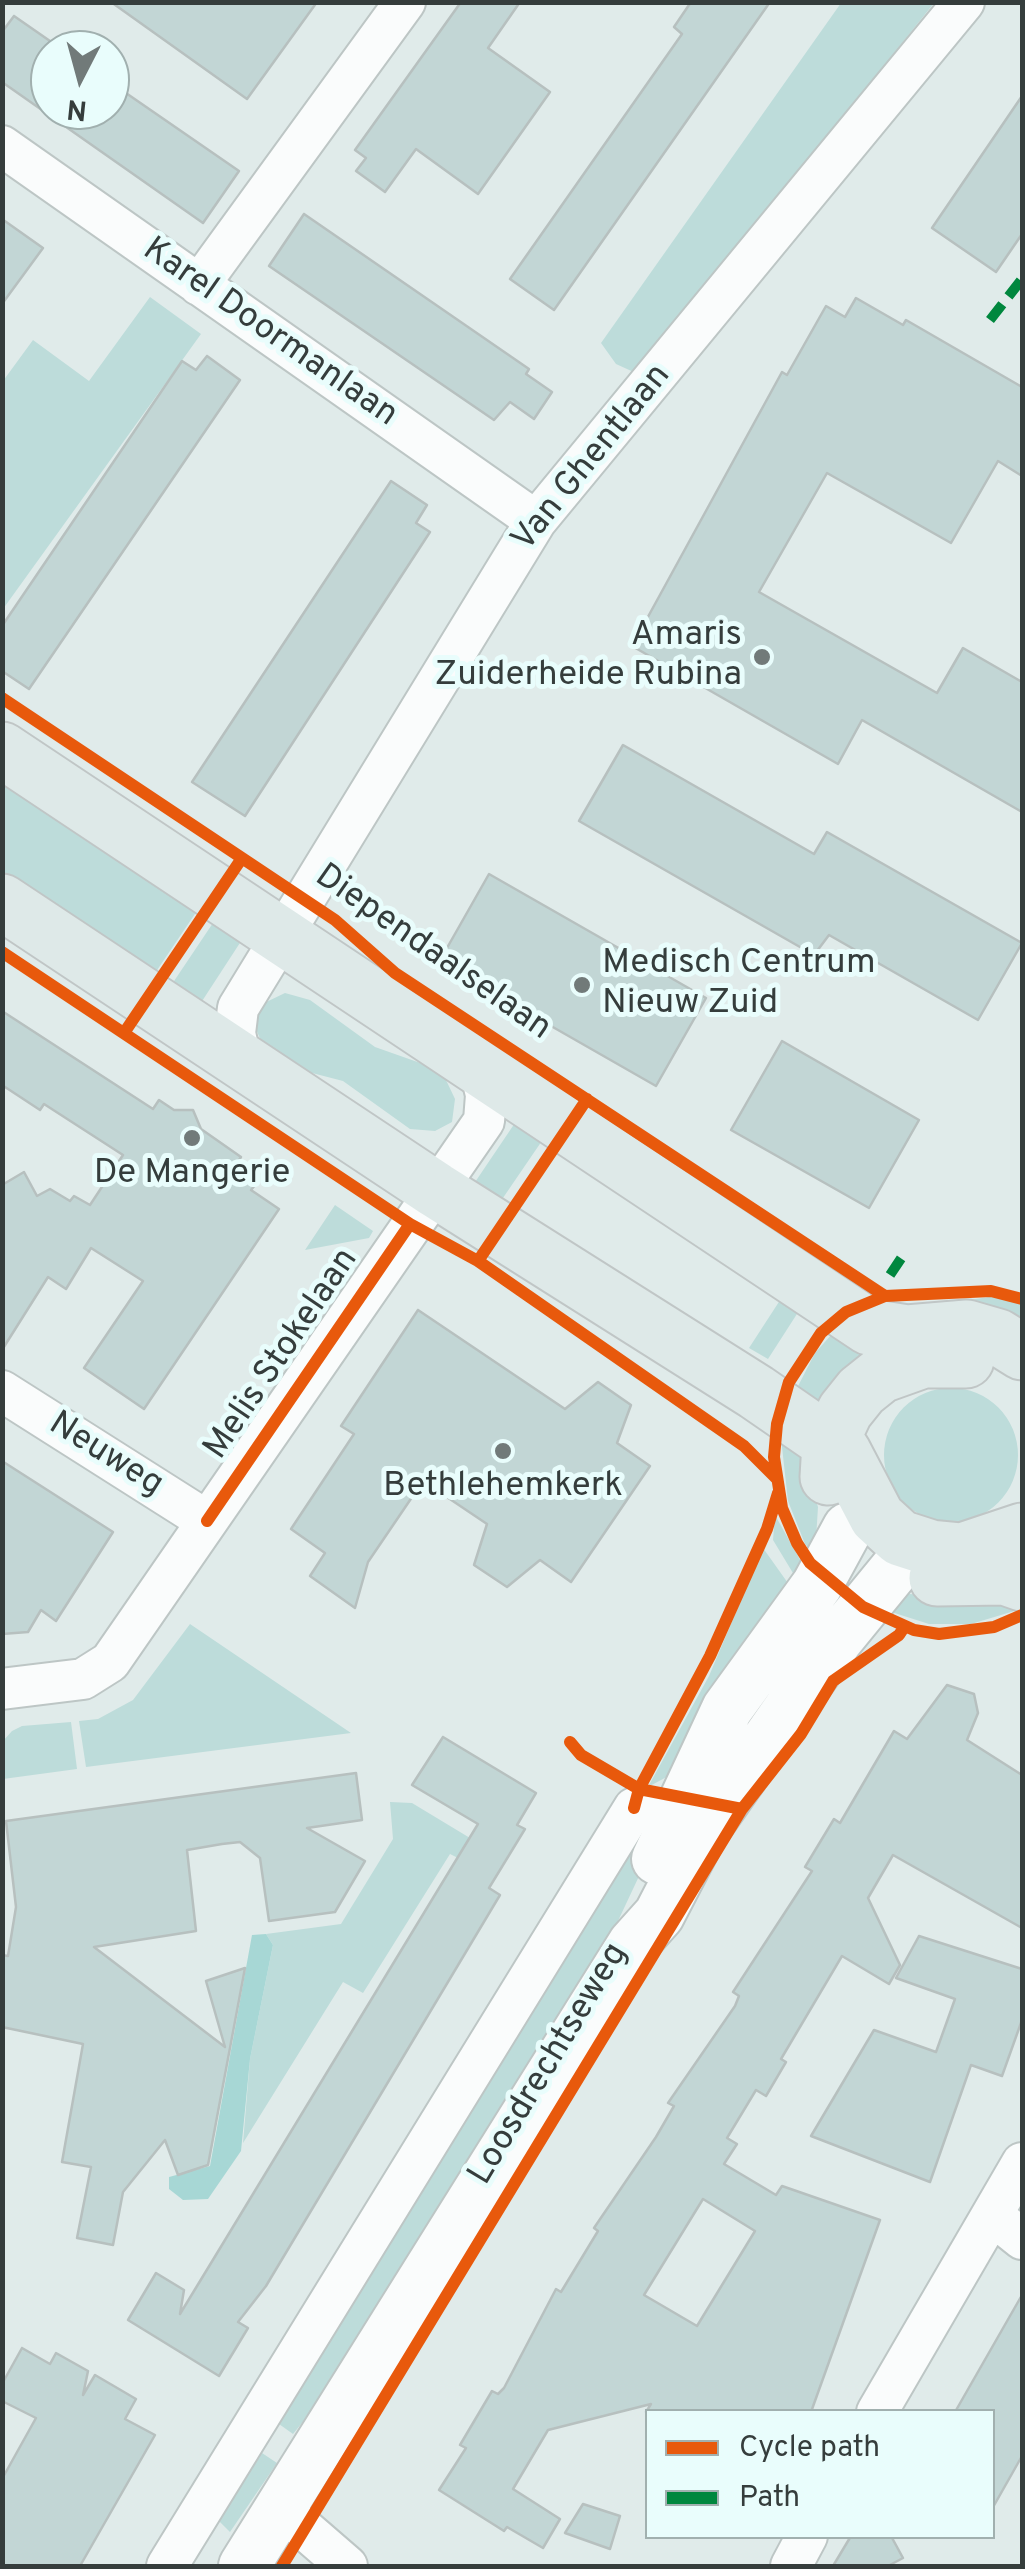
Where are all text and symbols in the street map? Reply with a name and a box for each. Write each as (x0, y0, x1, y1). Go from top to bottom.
north arrow (30, 30, 130, 130)
text: N (65, 89, 89, 127)
street label: Karel Doormanlaan (133, 230, 405, 438)
street label: Van Ghentlaan (505, 357, 681, 561)
place label: Amaris Zuiderheide Rubina (435, 616, 742, 698)
marker: Amaris Zuiderheide Rubina (751, 646, 773, 668)
street label: Diependaalselaan (306, 857, 558, 1051)
place label: Medisch Centrum Nieuw Zuid (602, 944, 876, 1026)
marker: Medisch Centrum Nieuw Zuid (571, 974, 593, 996)
marker: De Mangerie (181, 1127, 203, 1149)
place label: De Mangerie (94, 1154, 290, 1196)
street label: Melis Stokelaan (197, 1242, 369, 1468)
street label: Neuweg (40, 1404, 170, 1508)
marker: Bethlehemkerk (492, 1440, 514, 1462)
place label: Bethlehemkerk (383, 1467, 623, 1509)
street label: Loosdrechtseweg (461, 1936, 639, 2194)
legend (645, 2409, 995, 2539)
text: Cycle path (739, 2430, 880, 2467)
text: Path (739, 2480, 800, 2517)

